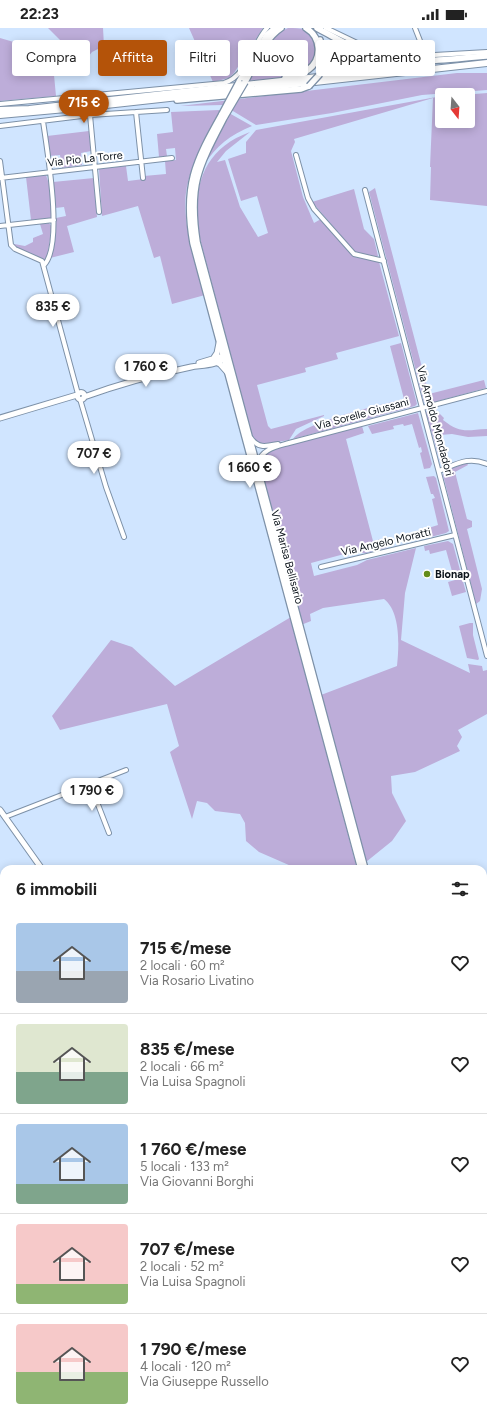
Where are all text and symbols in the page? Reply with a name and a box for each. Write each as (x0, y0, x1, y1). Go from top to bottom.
text: 22:23 (20, 5, 59, 23)
chip: Compra (12, 40, 90, 76)
chip: Affitta (98, 40, 167, 76)
chip: Filtri (175, 40, 230, 76)
chip: Nuovo (238, 40, 308, 76)
chip: Appartamento (316, 40, 435, 76)
north arrow (435, 88, 475, 128)
map controls (435, 88, 475, 128)
pin: 715 € (56, 90, 112, 124)
text: 715 € (68, 95, 100, 110)
street label: Via Pio La Torre (47, 149, 123, 169)
pin: 835 € (25, 294, 81, 328)
text: 835 € (36, 299, 70, 314)
pin: 1 760 € (109, 354, 183, 388)
text: 1 760 € (124, 359, 168, 374)
street label: Via Arnoldo Mondadori (414, 365, 456, 477)
street label: Via Sorelle Giussani (314, 395, 410, 433)
pin: 707 € (66, 441, 122, 475)
text: 707 € (76, 446, 112, 461)
pin: 1 660 € (213, 455, 287, 489)
text: 1 660 € (228, 460, 272, 475)
street label: Via Marisa Bellisario (268, 509, 306, 605)
street label: Via Angelo Moratti (340, 525, 432, 559)
place label: Bionap (435, 568, 470, 581)
marker: Bionap (422, 569, 432, 579)
pin: 1 790 € (55, 778, 129, 812)
text: 1 790 € (70, 783, 114, 798)
icon: filters (449, 878, 471, 900)
text: 6 immobili (16, 879, 97, 899)
text: 715 €/mese (140, 938, 231, 958)
icon: home (48, 939, 96, 987)
icon: heart (449, 952, 471, 974)
text: 2 locali · 60 m² (140, 958, 225, 973)
text: Via Rosario Livatino (140, 973, 254, 988)
text: 835 €/mese (140, 1039, 235, 1059)
icon: home (48, 1040, 96, 1088)
icon: heart (449, 1053, 471, 1075)
text: 2 locali · 66 m² (140, 1059, 224, 1074)
text: Via Luisa Spagnoli (140, 1074, 245, 1089)
text: 1 760 €/mese (140, 1139, 246, 1159)
icon: home (48, 1140, 96, 1188)
icon: heart (449, 1153, 471, 1175)
text: 5 locali · 133 m² (140, 1159, 229, 1174)
text: Via Giovanni Borghi (140, 1174, 254, 1189)
text: 707 €/mese (140, 1239, 235, 1259)
icon: home (48, 1240, 96, 1288)
icon: heart (449, 1253, 471, 1275)
text: 2 locali · 52 m² (140, 1259, 224, 1274)
text: Via Luisa Spagnoli (140, 1274, 245, 1289)
text: 1 790 €/mese (140, 1339, 246, 1359)
icon: home (48, 1340, 96, 1388)
icon: heart (449, 1353, 471, 1375)
text: 4 locali · 120 m² (140, 1359, 231, 1374)
text: Via Giuseppe Russello (140, 1374, 269, 1389)

